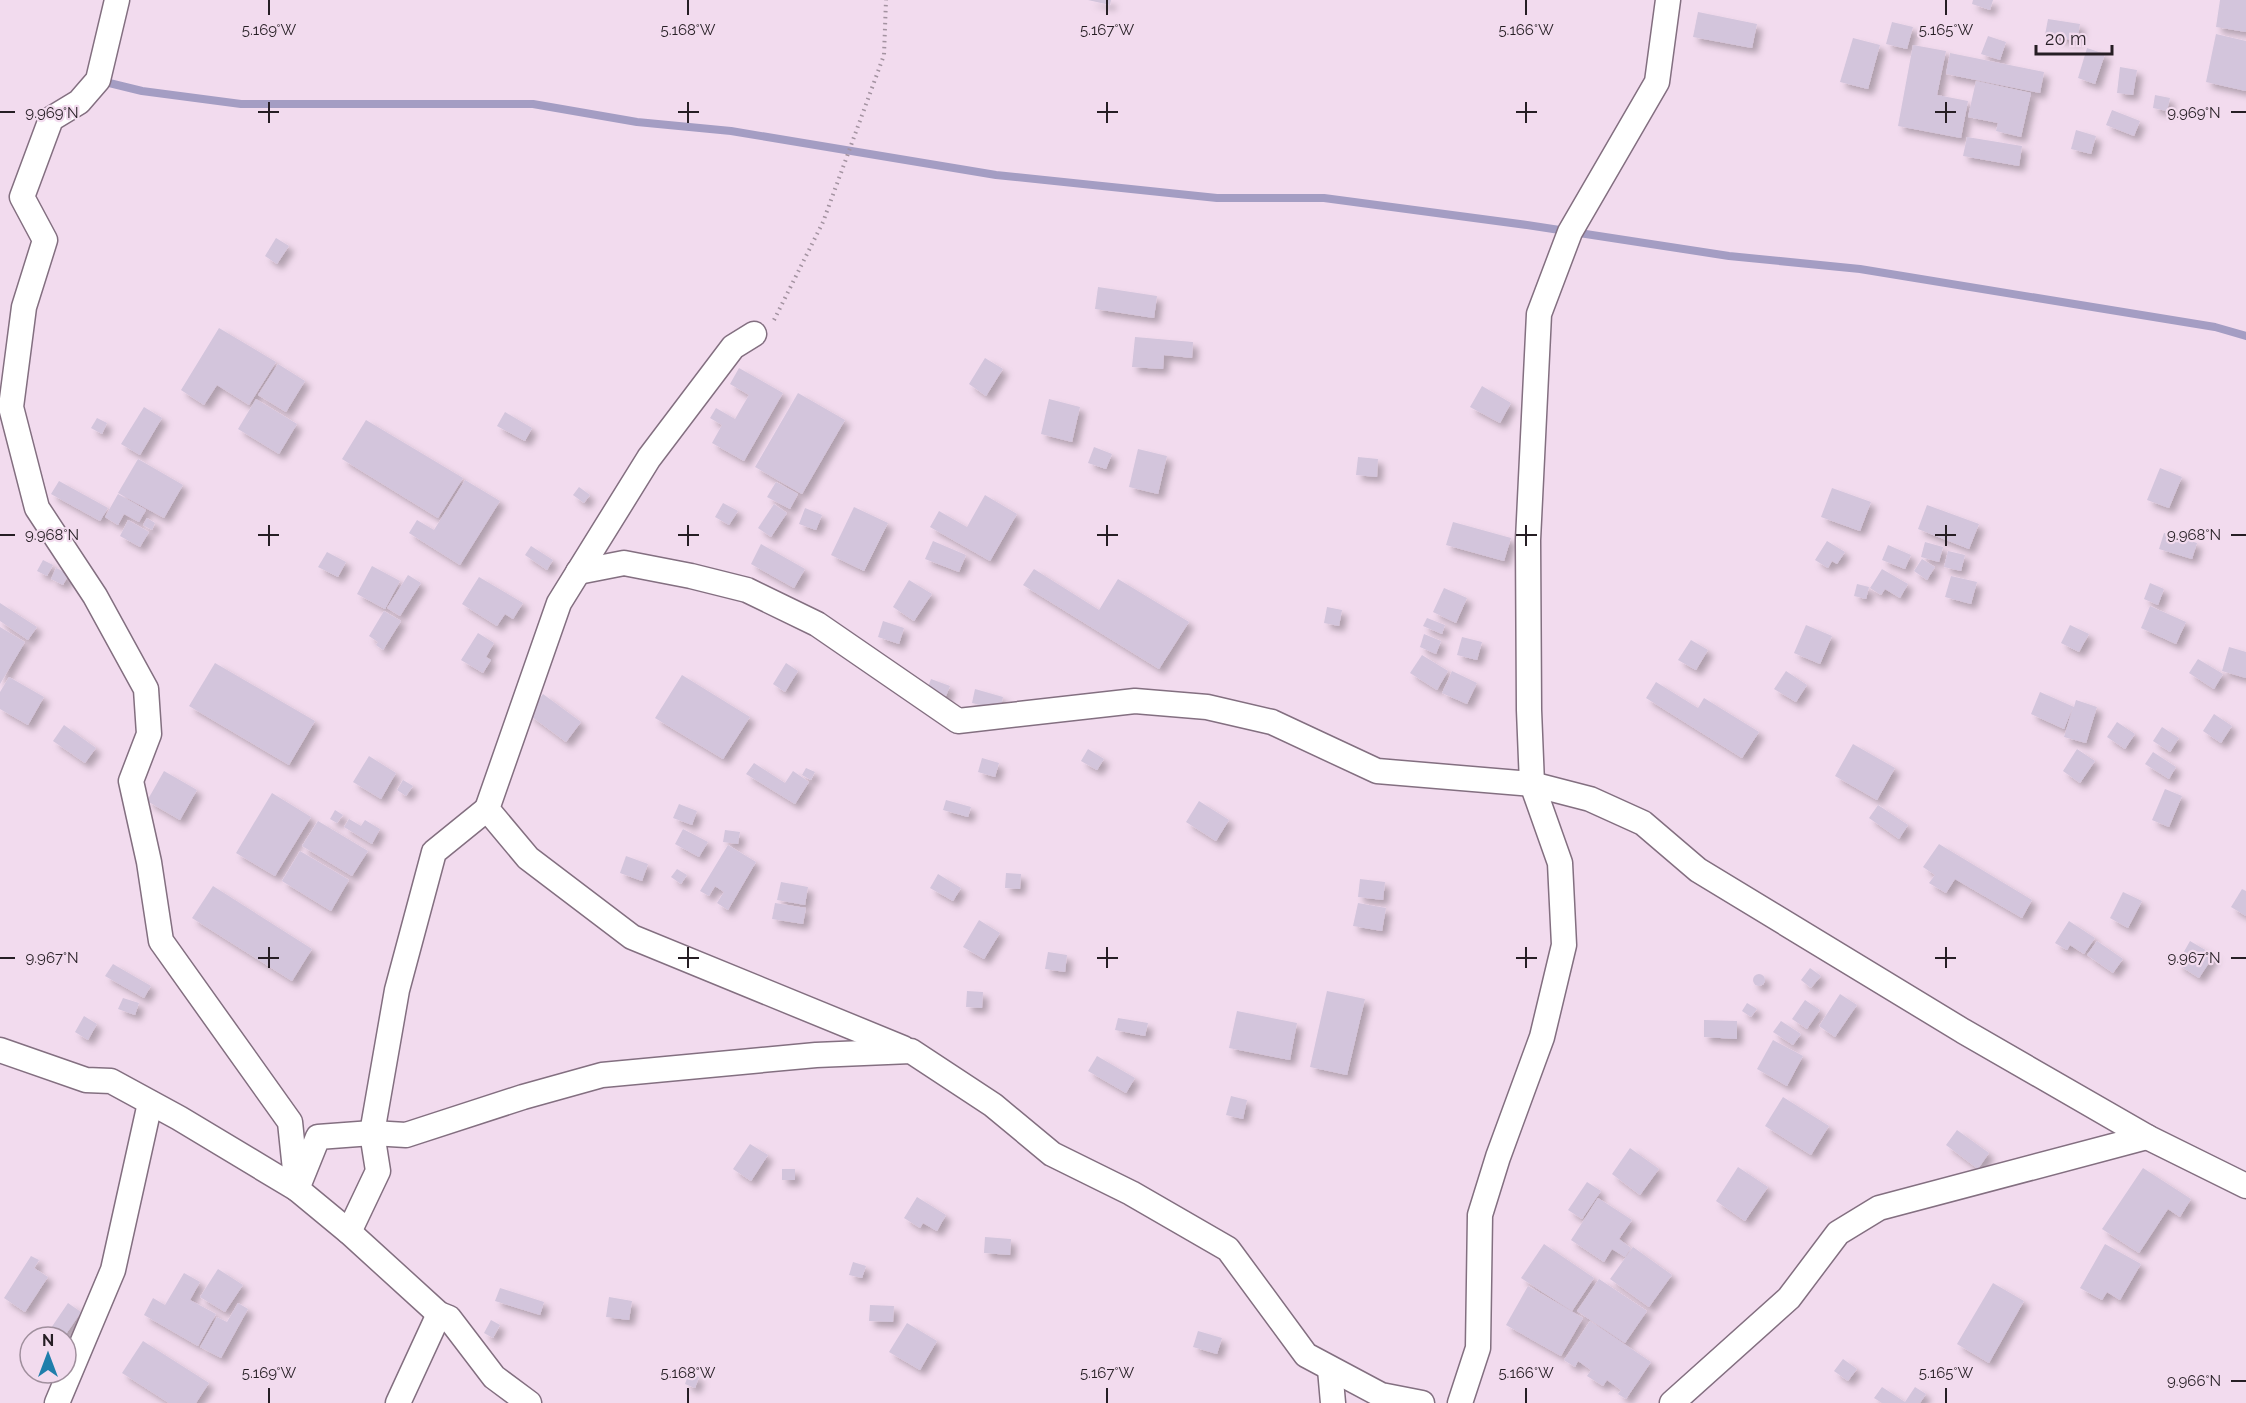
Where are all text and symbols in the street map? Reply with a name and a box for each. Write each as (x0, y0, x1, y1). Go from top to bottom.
scale bar (2036, 18, 2112, 56)
text: 5.169°W (242, 21, 297, 39)
text: 5.168°W (660, 21, 716, 39)
text: 5.167°W (1080, 21, 1134, 39)
text: 5.166°W (1498, 21, 1554, 39)
text: 5.165°W (1919, 21, 1973, 39)
text: 20 m (2045, 28, 2087, 49)
text: 9.969°N (25, 104, 79, 122)
text: 9.969°N (2167, 104, 2221, 122)
text: 9.968°N (25, 526, 79, 544)
text: 9.968°N (2167, 526, 2221, 544)
text: 9.967°N (25, 949, 79, 967)
text: 9.967°N (2167, 949, 2221, 967)
north arrow (18, 1325, 78, 1385)
text: N (42, 1331, 54, 1350)
text: 5.169°W (242, 1364, 297, 1382)
text: 5.168°W (660, 1364, 716, 1382)
text: 5.167°W (1080, 1364, 1134, 1382)
text: 5.166°W (1498, 1364, 1554, 1382)
text: 5.165°W (1919, 1364, 1973, 1382)
text: 9.966°N (2167, 1372, 2221, 1390)

